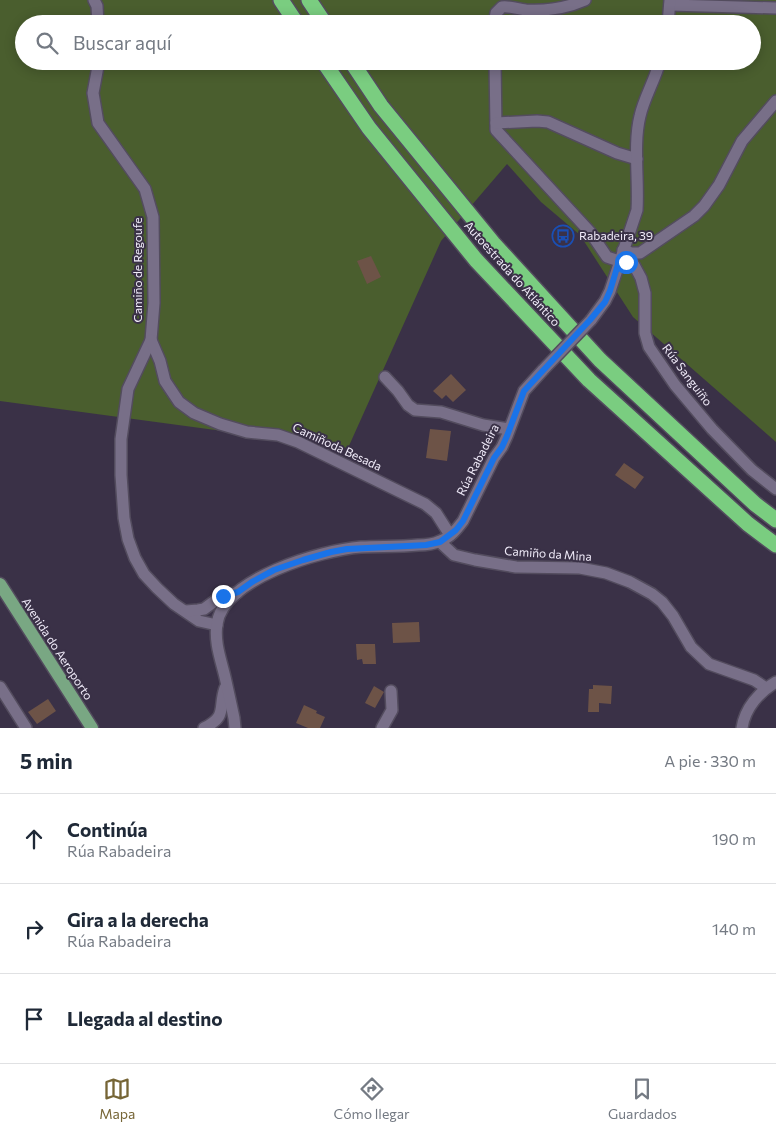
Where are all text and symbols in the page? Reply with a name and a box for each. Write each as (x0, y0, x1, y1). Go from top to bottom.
search box (15, 15, 761, 70)
icon: search (33, 29, 61, 57)
text: Buscar aquí (73, 31, 172, 54)
street label: Camiño de Regoufe (130, 218, 144, 322)
street label: Autoestrada do Atlántico (462, 218, 564, 329)
bus stop icon: Rabadeira, 39 (551, 224, 575, 248)
place label: Rabadeira, 39 (579, 228, 653, 242)
route start (615, 251, 638, 274)
street label: Rúa Sanguiño (660, 341, 716, 408)
street label: Camiñoda Besada (291, 419, 384, 473)
street label: Rúa Rabadeira (453, 422, 501, 498)
street label: Camiño da Mina (504, 543, 592, 563)
route end (212, 585, 235, 608)
street label: Avenida do Aeroporto (20, 595, 96, 702)
text: 5 min (20, 748, 73, 773)
text: A pie · 330 m (664, 751, 756, 770)
text: Continúa (67, 818, 148, 841)
icon: ahead (20, 825, 48, 853)
text: 190 m (712, 829, 756, 848)
text: Rúa Rabadeira (67, 841, 171, 860)
text: Gira a la derecha (67, 908, 209, 931)
icon: right (20, 915, 48, 943)
text: 140 m (712, 919, 756, 938)
text: Rúa Rabadeira (67, 931, 171, 950)
icon: arrive (20, 1005, 48, 1033)
text: Llegada al destino (67, 1007, 223, 1030)
tab: Mapa (99, 1075, 135, 1122)
tab: Cómo llegar (334, 1075, 410, 1122)
tab: Guardados (608, 1075, 677, 1122)

